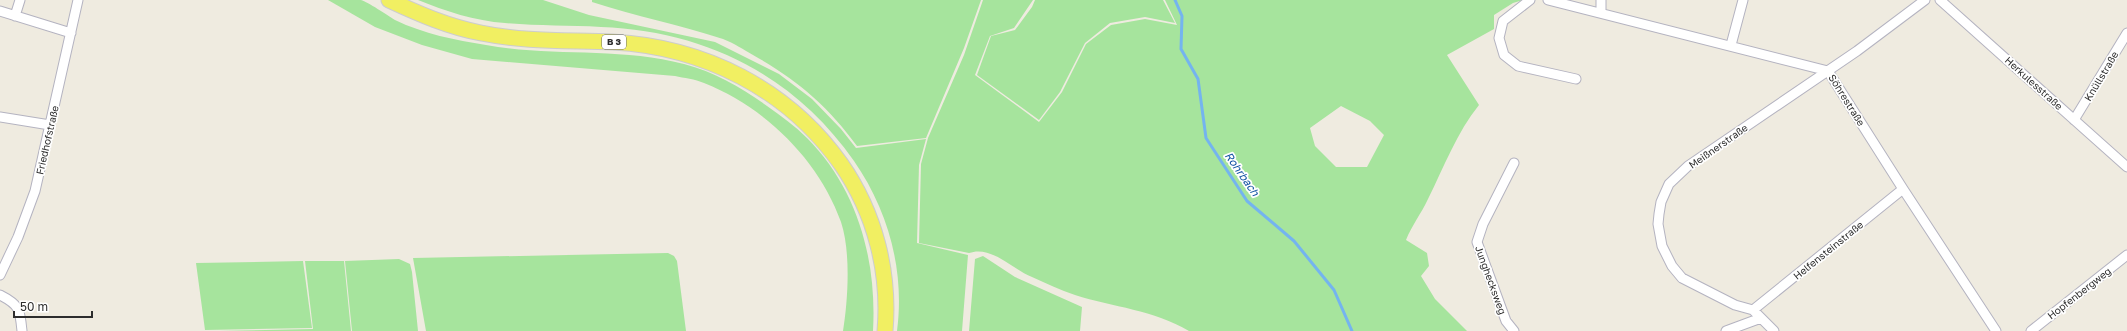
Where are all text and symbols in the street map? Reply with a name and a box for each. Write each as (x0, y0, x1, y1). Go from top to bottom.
road number: B 3 (602, 35, 626, 49)
street label: Knüllstraße (2081, 49, 2121, 103)
street label: Herkulesstraße (2003, 54, 2065, 112)
street label: Söhrestraße (1826, 72, 1868, 128)
street label: Friedhofstraße (33, 104, 61, 176)
street label: Meißnerstraße (1686, 121, 1750, 171)
water label: Rohrbach (1223, 149, 1263, 199)
street label: Helfensteinstraße (1791, 218, 1865, 282)
street label: Junghecksweg (1473, 244, 1509, 316)
street label: Hopfenbergweg (2045, 265, 2113, 321)
scale bar (14, 293, 92, 319)
text: 50 m (20, 299, 48, 314)

